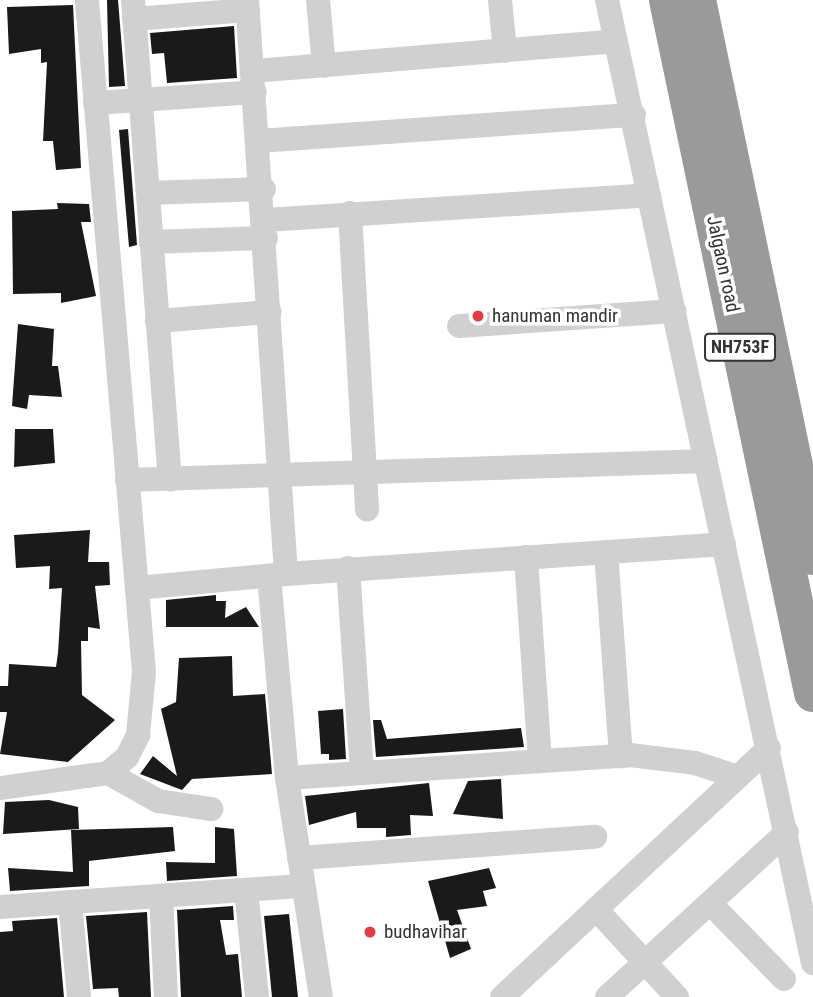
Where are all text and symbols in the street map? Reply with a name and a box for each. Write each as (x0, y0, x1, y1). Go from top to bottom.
street label: Jalgaon road (702, 214, 744, 314)
place label: hanuman mandir (492, 305, 618, 327)
marker: hanuman mandir (470, 308, 486, 324)
road number: NH753F (703, 332, 777, 362)
place label: budhavihar (384, 921, 467, 943)
marker: budhavihar (362, 924, 378, 940)

